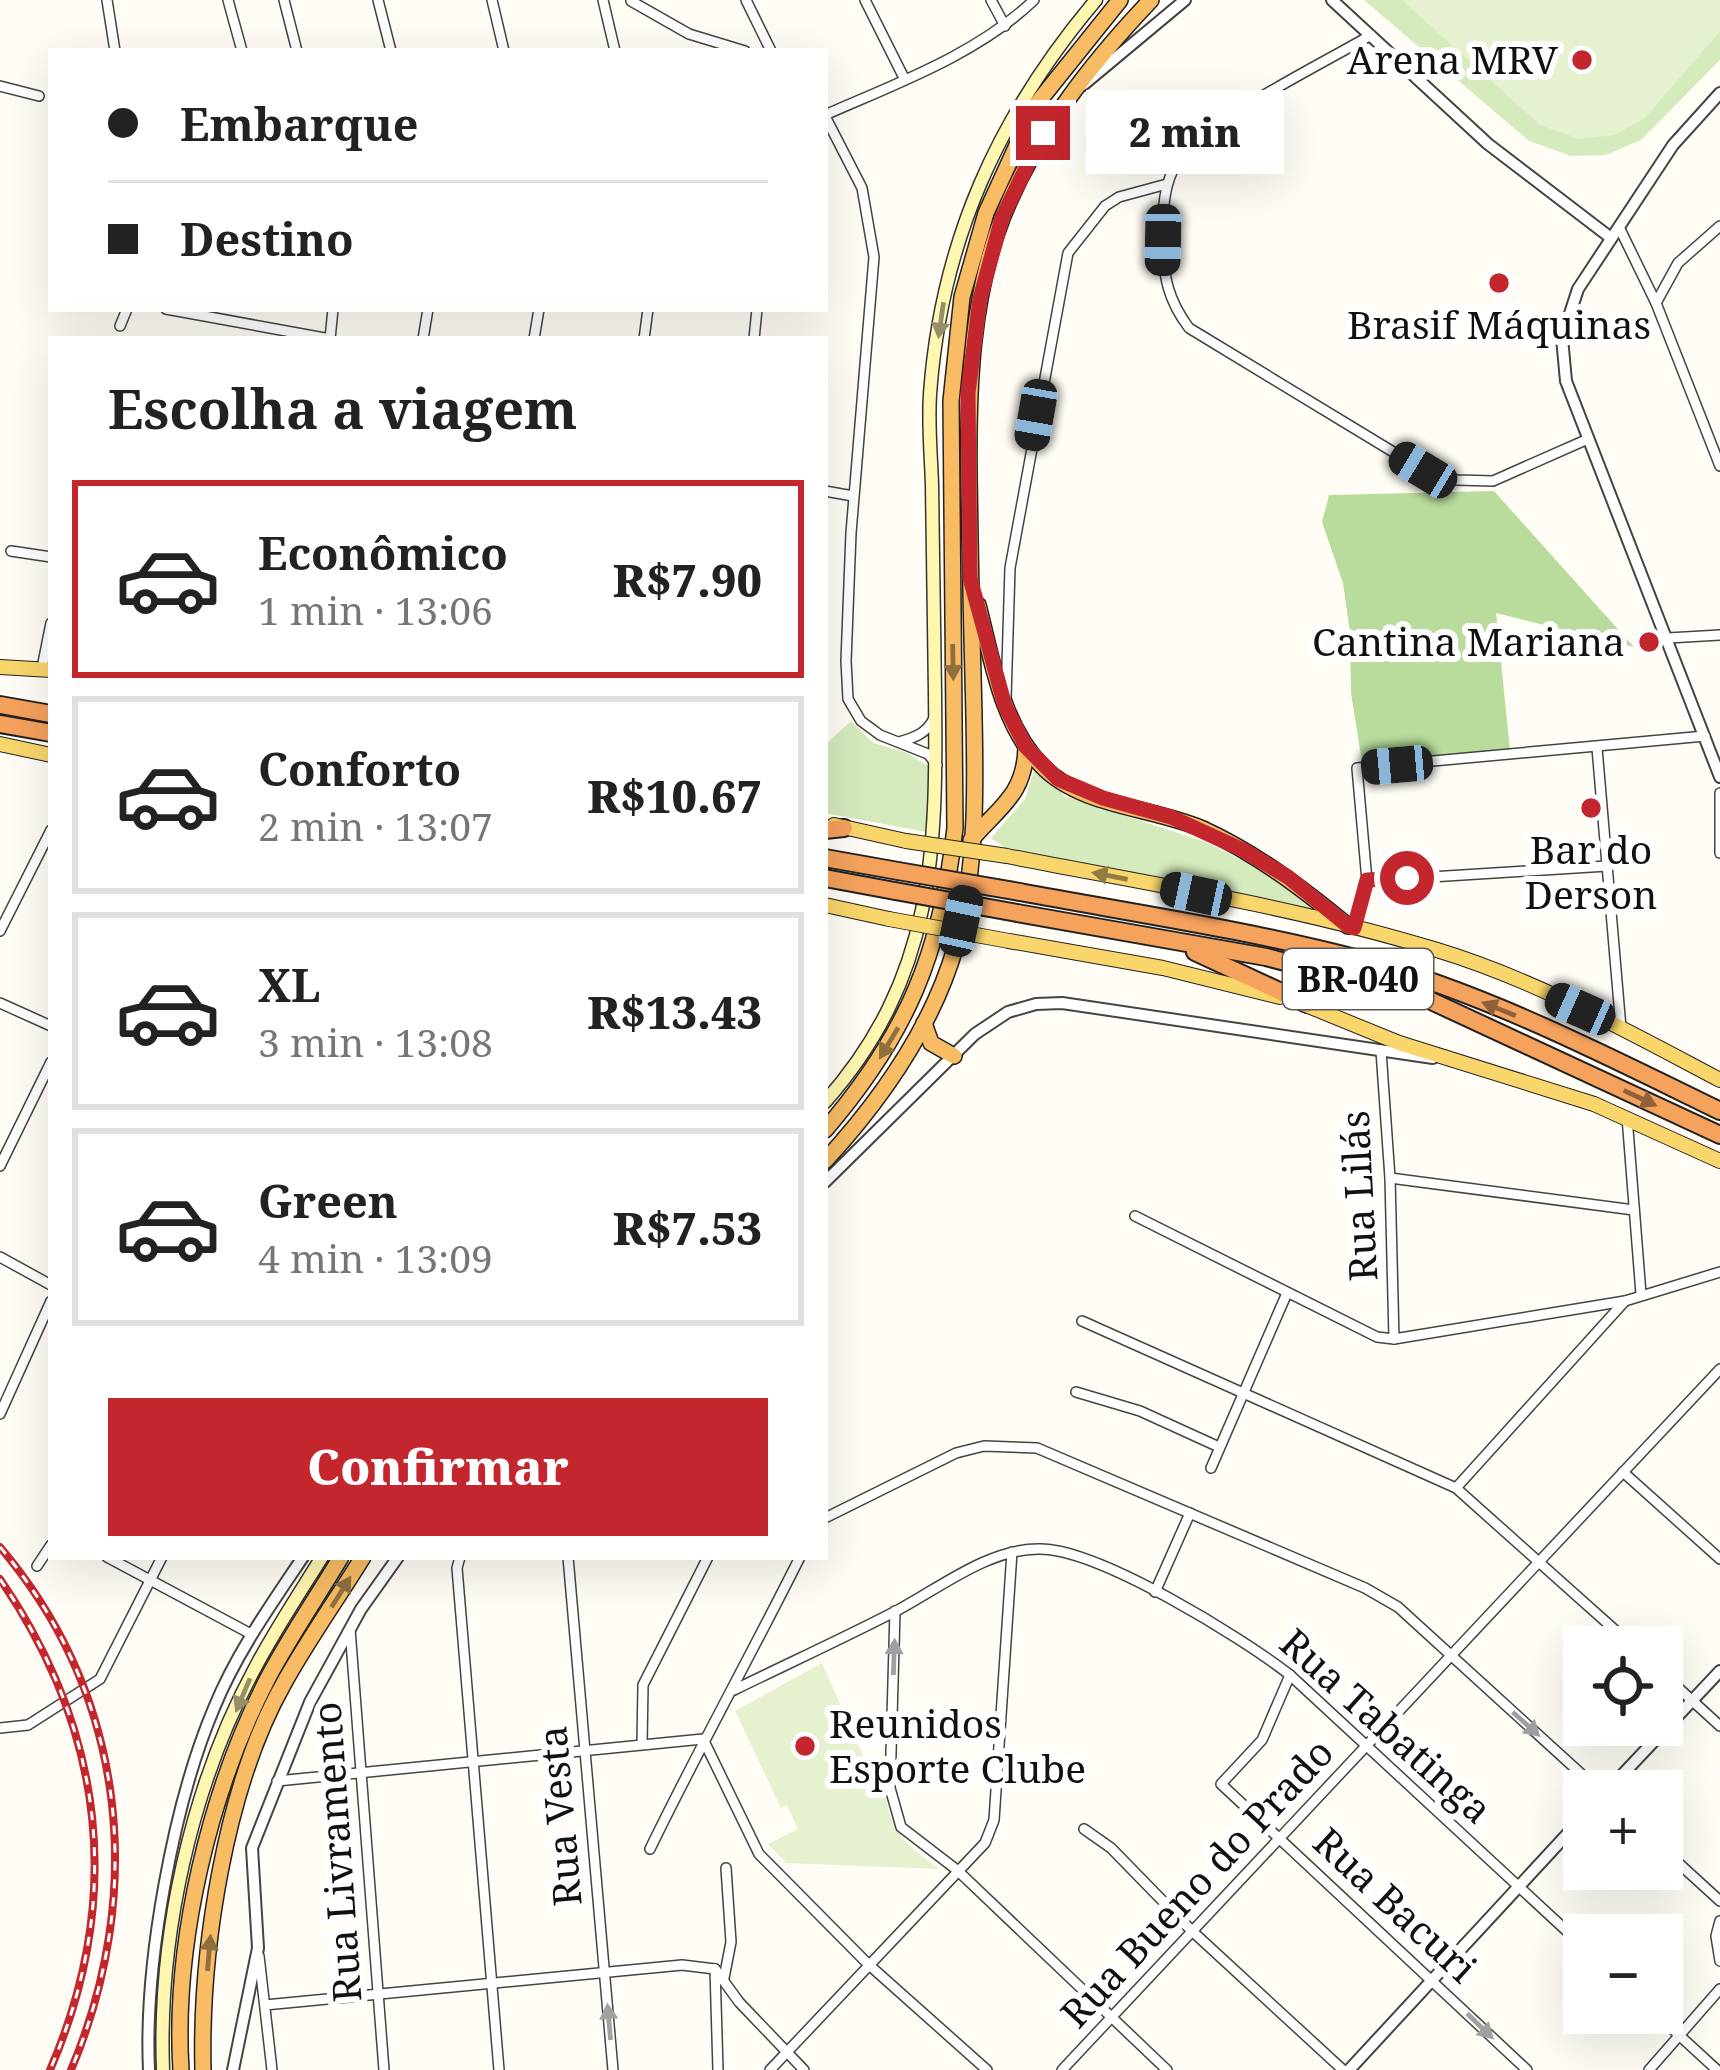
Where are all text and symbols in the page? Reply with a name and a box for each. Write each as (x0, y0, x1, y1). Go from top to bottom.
place label: Arena MRV (1347, 32, 1559, 85)
marker: Arena MRV (1569, 47, 1595, 73)
callout: 2 min (1085, 91, 1283, 175)
text: Embarque (180, 93, 418, 154)
text: 2 min (1129, 105, 1241, 158)
route end (1016, 106, 1070, 160)
car (1144, 204, 1182, 276)
text: Destino (180, 208, 354, 269)
marker: Brasif Máquinas (1486, 270, 1512, 296)
place label: Brasif Máquinas (1347, 297, 1651, 350)
one-way arrow (931, 302, 950, 339)
text: Escolha a viagem (108, 371, 577, 445)
car (1012, 376, 1060, 454)
car (1383, 436, 1463, 504)
text: Econômico (258, 522, 508, 583)
icon: car (114, 525, 222, 633)
text: R$7.90 (613, 549, 762, 610)
text: 1 min · 13:06 (258, 583, 493, 636)
place label: Cantina Mariana (1312, 614, 1625, 667)
marker: Cantina Mariana (1636, 629, 1662, 655)
one-way arrow (944, 644, 963, 682)
text: Conforto (258, 738, 461, 799)
icon: car (114, 741, 222, 849)
car (1360, 744, 1434, 786)
text: R$10.67 (587, 765, 762, 826)
marker: Bar do Derson (1578, 795, 1604, 821)
text: 2 min · 13:07 (258, 799, 493, 852)
place label: Bar do Derson (1525, 822, 1657, 920)
route start (1380, 851, 1434, 905)
one-way arrow (1090, 866, 1128, 885)
car (1157, 869, 1235, 919)
car (936, 882, 986, 960)
road number: BR-040 (1283, 949, 1433, 1009)
text: XL (258, 954, 320, 1015)
icon: car (114, 957, 222, 1065)
car (1540, 978, 1620, 1040)
text: R$13.43 (587, 981, 762, 1042)
one-way arrow (1481, 999, 1517, 1018)
text: 3 min · 13:08 (258, 1015, 493, 1068)
one-way arrow (879, 1026, 900, 1060)
one-way arrow (1623, 1088, 1658, 1108)
street label: Rua Lilás (1327, 1109, 1388, 1283)
text: Green (258, 1170, 398, 1231)
icon: car (114, 1173, 222, 1281)
text: R$7.53 (613, 1197, 762, 1258)
text: 4 min · 13:09 (258, 1231, 493, 1284)
button: Confirmar (108, 1398, 768, 1536)
one-way arrow (330, 1575, 351, 1609)
street label: Rua Tabatinga (1270, 1616, 1504, 1834)
map controls (1563, 1626, 1683, 2034)
button: locate (1563, 1626, 1683, 1746)
one-way arrow (884, 1637, 903, 1675)
one-way arrow (233, 1677, 252, 1713)
place label: Reunidos Esporte Clube (829, 1696, 1086, 1794)
street label: Rua Livramento (299, 1700, 372, 2004)
one-way arrow (1511, 1710, 1540, 1737)
street label: Rua Vesta (524, 1724, 593, 1908)
street label: Rua Bueno do Prado (1048, 1726, 1344, 2038)
marker: Reunidos Esporte Clube (792, 1733, 818, 1759)
button: + (1563, 1770, 1683, 1890)
street label: Rua Bacuri (1303, 1815, 1489, 1993)
button: − (1563, 1914, 1683, 2034)
one-way arrow (200, 1934, 219, 1971)
one-way arrow (599, 2002, 618, 2040)
one-way arrow (1465, 2011, 1494, 2039)

